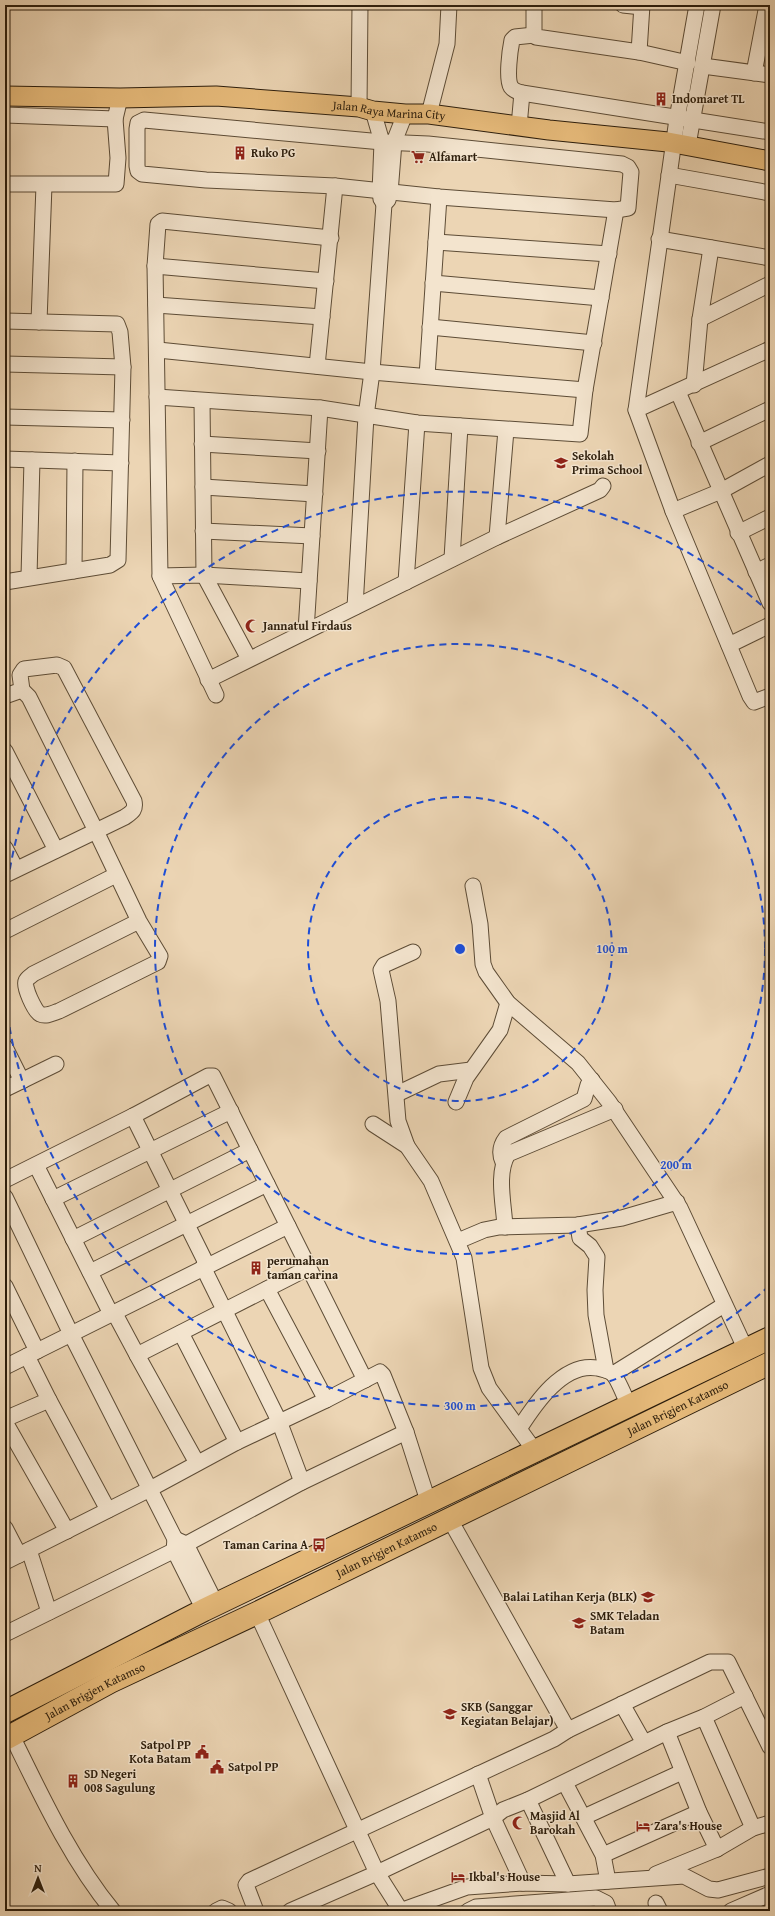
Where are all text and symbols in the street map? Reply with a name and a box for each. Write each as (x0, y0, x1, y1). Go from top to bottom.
place label: Indomaret TL (672, 90, 745, 107)
building icon: Indomaret TL (653, 91, 669, 107)
street label: Jalan Raya Marina City (330, 96, 447, 124)
place label: Ruko PG (251, 144, 296, 161)
building icon: Ruko PG (232, 145, 248, 161)
place label: Alfamart (429, 148, 478, 165)
supermarket icon: Alfamart (410, 149, 426, 165)
place label: Sekolah Prima School (572, 447, 643, 478)
school or university icon: Sekolah Prima School (553, 455, 569, 471)
place label: Jannatul Firdaus (261, 617, 352, 634)
mosque icon: Jannatul Firdaus (244, 618, 260, 634)
text: 100 m (596, 940, 629, 957)
centre of rings (453, 942, 467, 956)
text: 200 m (660, 1156, 693, 1173)
place label: perumahan taman carina (267, 1252, 339, 1283)
building icon: perumahan taman carina (248, 1260, 264, 1276)
street label: Jalan Brigjen Katamso (622, 1376, 731, 1440)
text: 300 m (444, 1397, 477, 1414)
street label: Jalan Brigjen Katamso (331, 1518, 440, 1582)
place label: Taman Carina A (223, 1536, 308, 1553)
bus stop icon: Taman Carina A (311, 1537, 327, 1553)
place label: Balai Latihan Kerja (BLK) (503, 1588, 637, 1605)
school or university icon: Balai Latihan Kerja (BLK) (640, 1589, 656, 1605)
place label: SMK Teladan Batam (590, 1607, 659, 1638)
school or university icon: SMK Teladan Batam (571, 1615, 587, 1631)
street label: Jalan Brigjen Katamso (40, 1658, 148, 1725)
place label: SKB (Sanggar Kegiatan Belajar) (461, 1698, 554, 1729)
school or university icon: SKB (Sanggar Kegiatan Belajar) (442, 1706, 458, 1722)
place label: Satpol PP Kota Batam (129, 1736, 192, 1767)
public building icon: Satpol PP Kota Batam (194, 1744, 210, 1760)
place label: Satpol PP (228, 1758, 279, 1775)
public building icon: Satpol PP (209, 1759, 225, 1775)
place label: SD Negeri 008 Sagulung (84, 1765, 156, 1796)
building icon: SD Negeri 008 Sagulung (65, 1773, 81, 1789)
place label: Masjid Al Barokah (530, 1807, 580, 1838)
mosque icon: Masjid Al Barokah (511, 1815, 527, 1831)
place label: Zara's House (654, 1817, 722, 1834)
hotel icon: Zara's House (635, 1818, 651, 1834)
north arrow (18, 1858, 58, 1898)
text: N (34, 1860, 42, 1876)
place label: Ikbal's House (469, 1868, 540, 1885)
hotel icon: Ikbal's House (450, 1869, 466, 1885)

